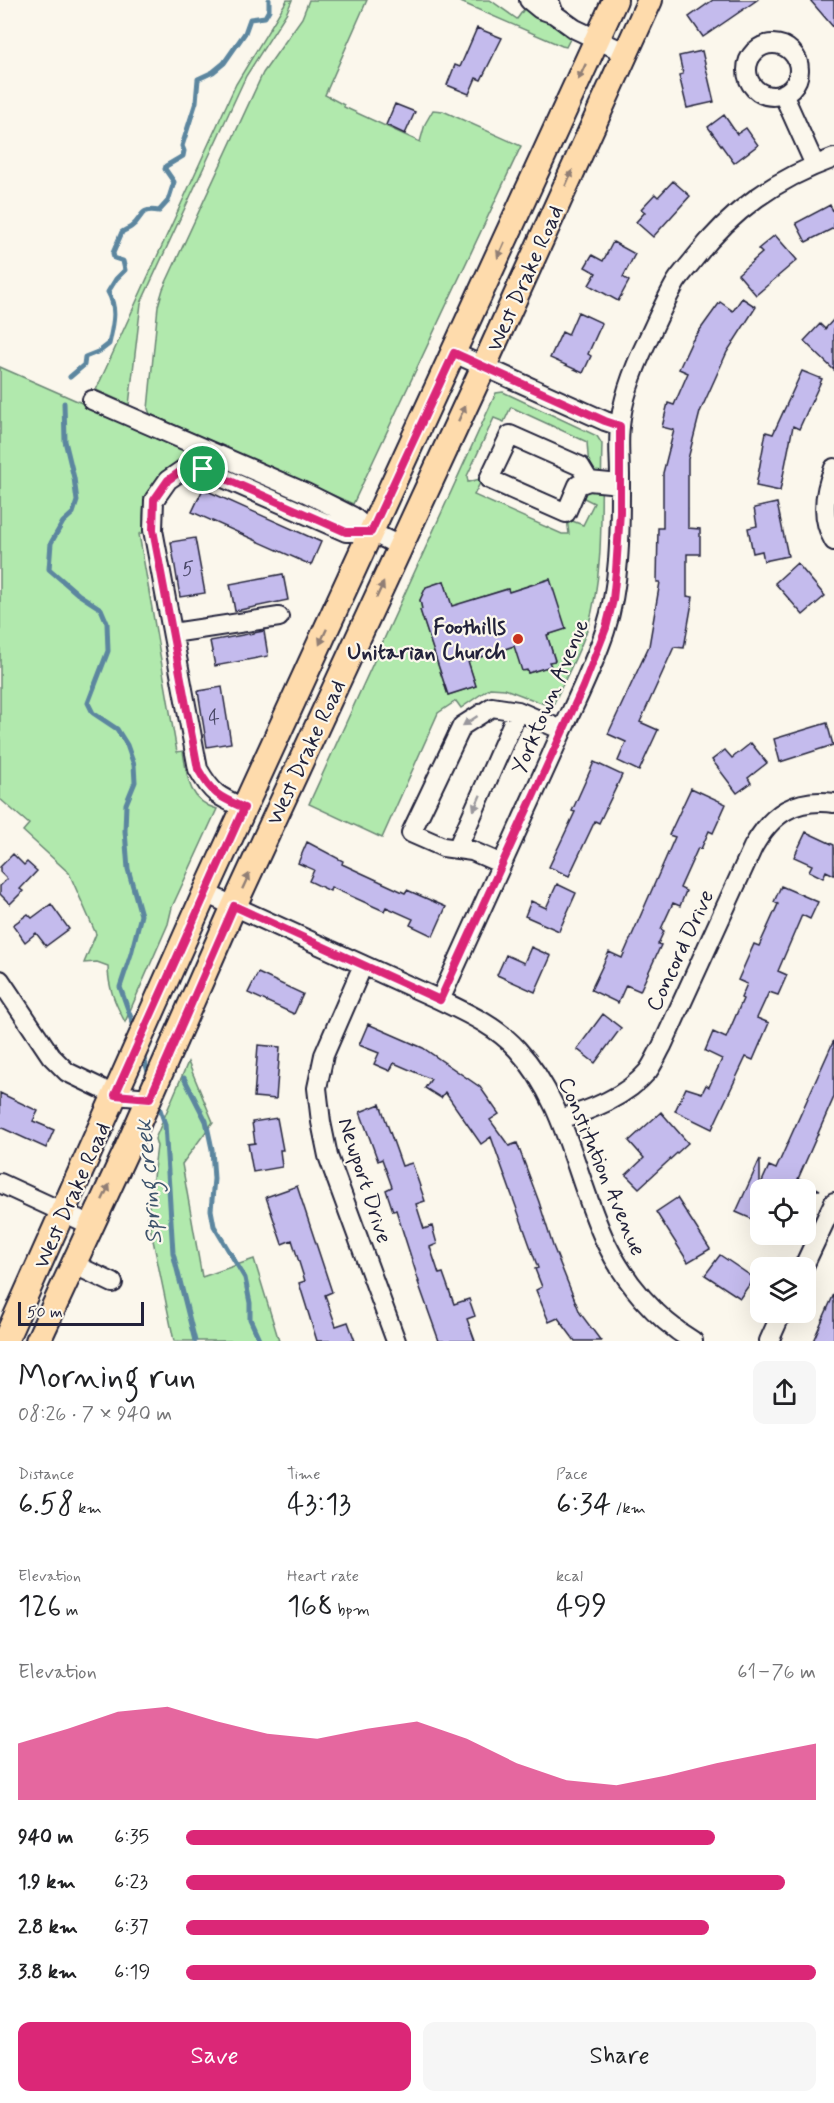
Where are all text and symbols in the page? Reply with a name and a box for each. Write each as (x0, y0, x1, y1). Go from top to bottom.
one-way arrow (577, 64, 587, 82)
one-way arrow (564, 169, 574, 187)
street label: West Drake Road (481, 201, 571, 356)
one-way arrow (496, 241, 506, 259)
one-way arrow (457, 403, 467, 421)
pin (177, 443, 228, 494)
icon: arrive (186, 452, 219, 485)
house number: 5 (182, 556, 194, 583)
one-way arrow (375, 580, 385, 598)
place label: Foothills Unitarian Church (347, 614, 506, 667)
street label: Yorktown Avenue (506, 615, 596, 779)
one-way arrow (318, 628, 328, 646)
marker: Foothills Unitarian Church (511, 632, 525, 646)
street label: West Drake Road (261, 676, 353, 830)
house number: 4 (208, 705, 220, 732)
one-way arrow (462, 715, 478, 726)
one-way arrow (473, 794, 482, 811)
one-way arrow (241, 873, 250, 890)
street label: Concord Drive (640, 886, 721, 1016)
street label: Constitution Avenue (551, 1073, 652, 1261)
street label: Newport Drive (331, 1114, 398, 1247)
water label: Spring creek (128, 1116, 173, 1246)
street label: West Drake Road (28, 1118, 118, 1273)
map controls (750, 1179, 816, 1323)
button: locate (750, 1179, 816, 1245)
one-way arrow (102, 1184, 111, 1201)
button: layers (750, 1257, 816, 1323)
scale bar (18, 1299, 144, 1326)
text: 50 m (27, 1302, 63, 1323)
text: Morning run (18, 1356, 196, 1400)
button: share (753, 1361, 816, 1424)
text: 08:26 · 7 × 940 m (18, 1401, 172, 1428)
text: Distance (18, 1464, 74, 1485)
text: Time (287, 1464, 321, 1485)
text: Pace (556, 1464, 588, 1485)
text: 6.58 (18, 1485, 74, 1524)
text: 43:13 (287, 1485, 351, 1524)
text: 6:34 (556, 1485, 611, 1524)
text: km (74, 1498, 102, 1519)
text: /km (611, 1498, 646, 1519)
text: Elevation (18, 1566, 81, 1587)
text: Heart rate (287, 1566, 359, 1587)
text: kcal (556, 1566, 583, 1587)
text: 126 (18, 1587, 61, 1626)
text: 168 (287, 1587, 333, 1626)
text: 499 (556, 1587, 607, 1626)
text: m (61, 1600, 78, 1621)
text: bpm (333, 1600, 370, 1621)
text: Elevation (18, 1659, 97, 1686)
text: 61–76 m (737, 1659, 816, 1686)
text: 940 m (18, 1824, 73, 1851)
text: 6:35 (114, 1824, 149, 1851)
text: 1.9 km (18, 1869, 76, 1896)
text: 6:23 (114, 1869, 148, 1896)
text: 2.8 km (18, 1914, 78, 1941)
text: 6:37 (114, 1914, 149, 1941)
text: 3.8 km (18, 1959, 77, 1986)
text: 6:19 (114, 1959, 150, 1986)
button: Save (18, 2022, 411, 2091)
button: Share (423, 2022, 816, 2091)

